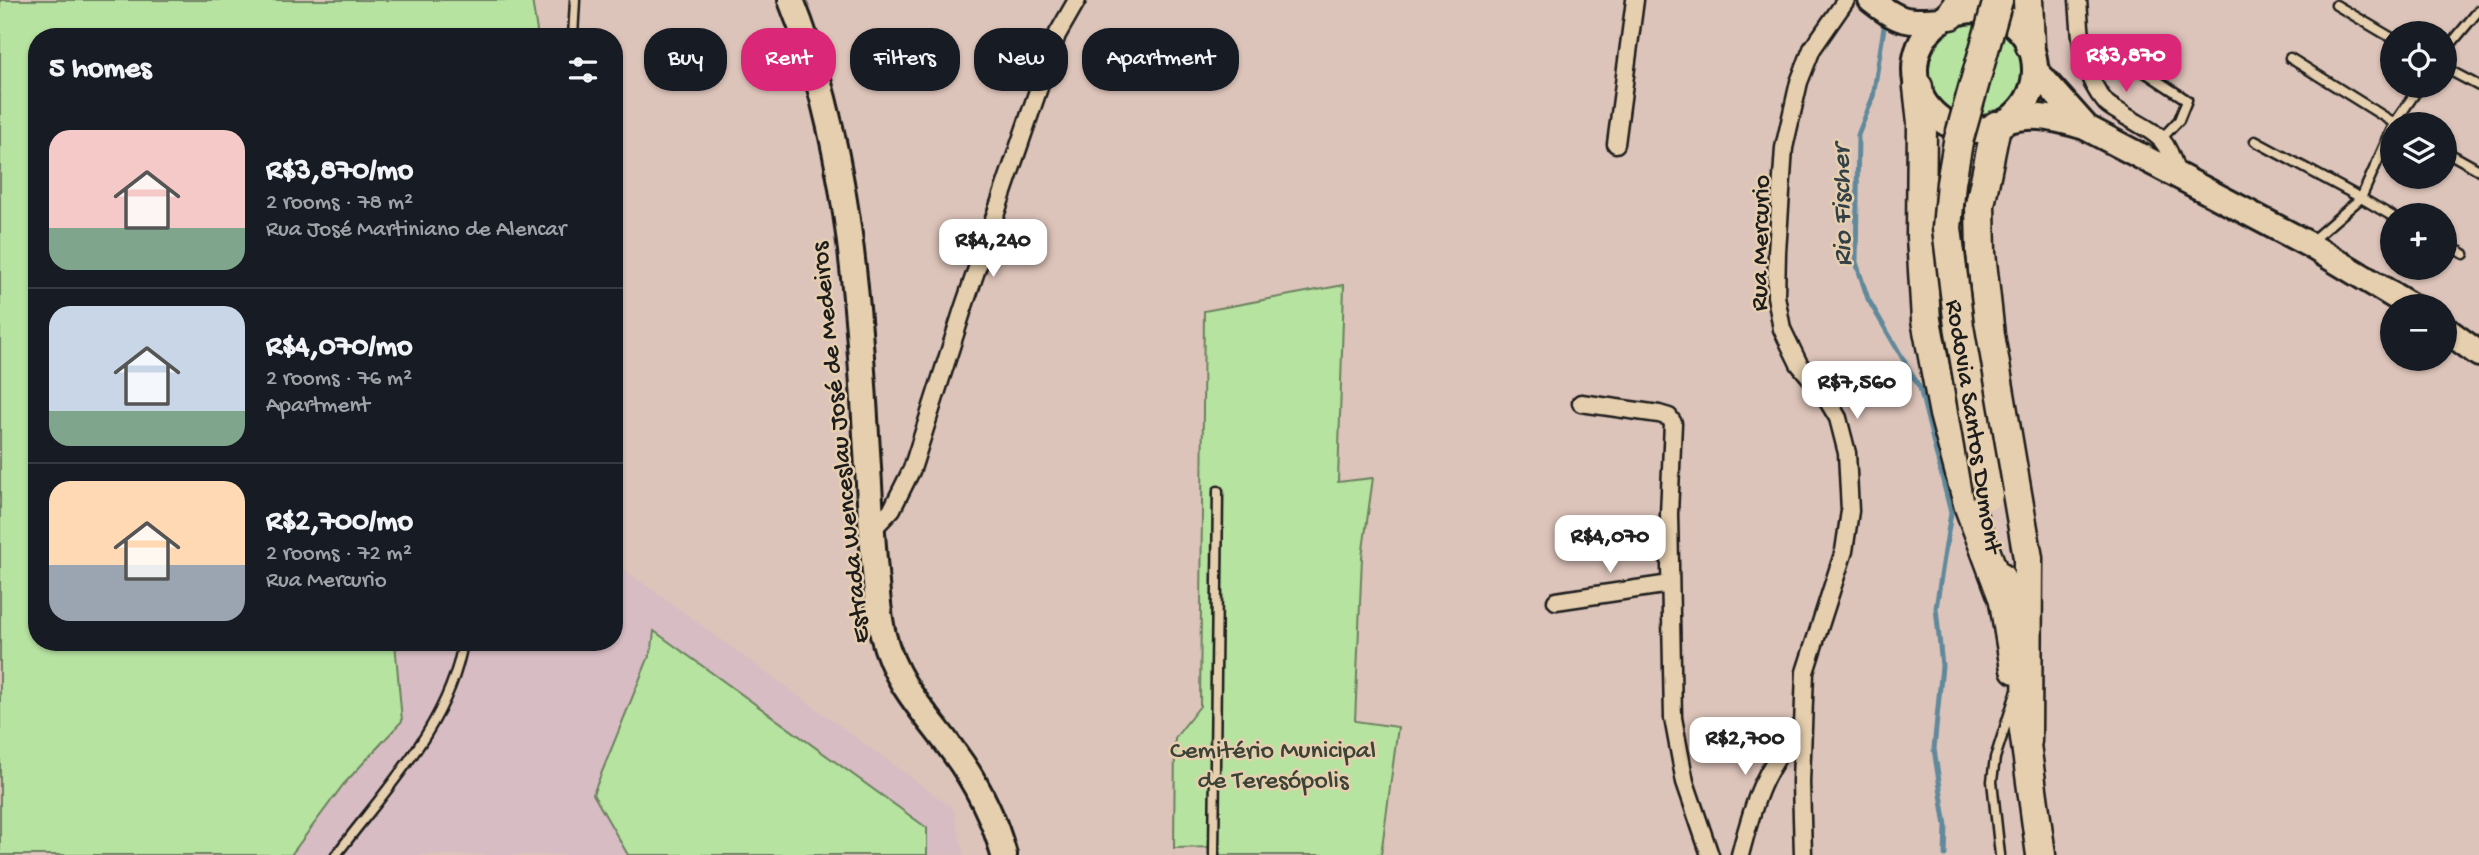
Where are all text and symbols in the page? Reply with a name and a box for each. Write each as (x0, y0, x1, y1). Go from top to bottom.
map controls (2380, 21, 2457, 371)
button: locate (2380, 21, 2457, 98)
chip: Buy (644, 28, 727, 91)
chip: Rent (741, 28, 836, 91)
chip: Filters (850, 28, 960, 91)
chip: New (974, 28, 1068, 91)
chip: Apartment (1082, 28, 1239, 91)
pin: R$3,870 (2061, 34, 2191, 94)
text: R$3,870 (2086, 43, 2166, 70)
icon: filters (564, 51, 602, 89)
text: 5 homes (49, 53, 151, 88)
button: layers (2380, 112, 2457, 189)
water label: Rio Fischer (1826, 140, 1861, 267)
text: R$3,870/mo (266, 155, 413, 190)
icon: home (105, 158, 189, 242)
street label: Rua Mercurio (1746, 175, 1779, 312)
text: 2 rooms · 78 m² (266, 190, 413, 217)
button: + (2380, 203, 2457, 280)
text: Rua José Martiniano de Alencar (266, 217, 566, 244)
pin: R$4,240 (928, 219, 1058, 279)
text: R$4,240 (955, 228, 1031, 255)
street label: Estrada Wenceslau José de Medeiros (806, 239, 879, 645)
button: − (2380, 294, 2457, 371)
street label: Rodovia Santos Dumont (1936, 298, 2007, 558)
text: R$4,070/mo (266, 331, 413, 366)
icon: home (105, 334, 189, 418)
pin: R$7,560 (1792, 362, 1922, 421)
text: 2 rooms · 76 m² (266, 366, 412, 393)
text: R$7,560 (1818, 370, 1896, 397)
text: Apartment (266, 393, 370, 420)
text: R$2,700/mo (266, 506, 413, 541)
icon: home (105, 509, 189, 593)
pin: R$4,070 (1545, 516, 1675, 575)
text: R$4,070 (1571, 524, 1649, 551)
text: 2 rooms · 72 m² (266, 541, 412, 568)
text: Rua Mercurio (266, 568, 387, 595)
pin: R$2,700 (1680, 718, 1810, 777)
text: R$2,700 (1706, 726, 1784, 753)
park label: Cemitério Municipal de Teresópolis (1170, 737, 1376, 798)

